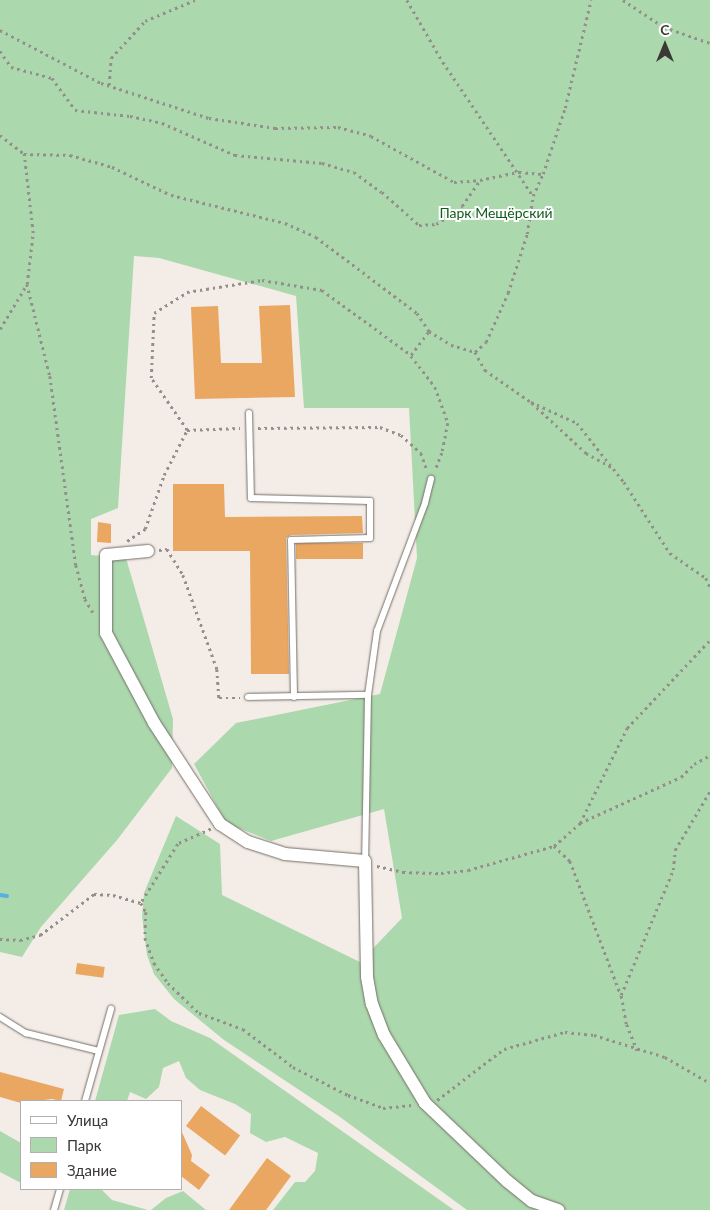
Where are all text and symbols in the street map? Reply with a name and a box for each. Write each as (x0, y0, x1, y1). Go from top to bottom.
north arrow (640, 20, 690, 70)
text: С (660, 21, 670, 38)
park label: Парк Мещёрский (439, 205, 553, 221)
legend (20, 1100, 182, 1190)
text: Улица (67, 1111, 108, 1129)
text: Парк (67, 1136, 101, 1154)
text: Здание (67, 1161, 117, 1179)

